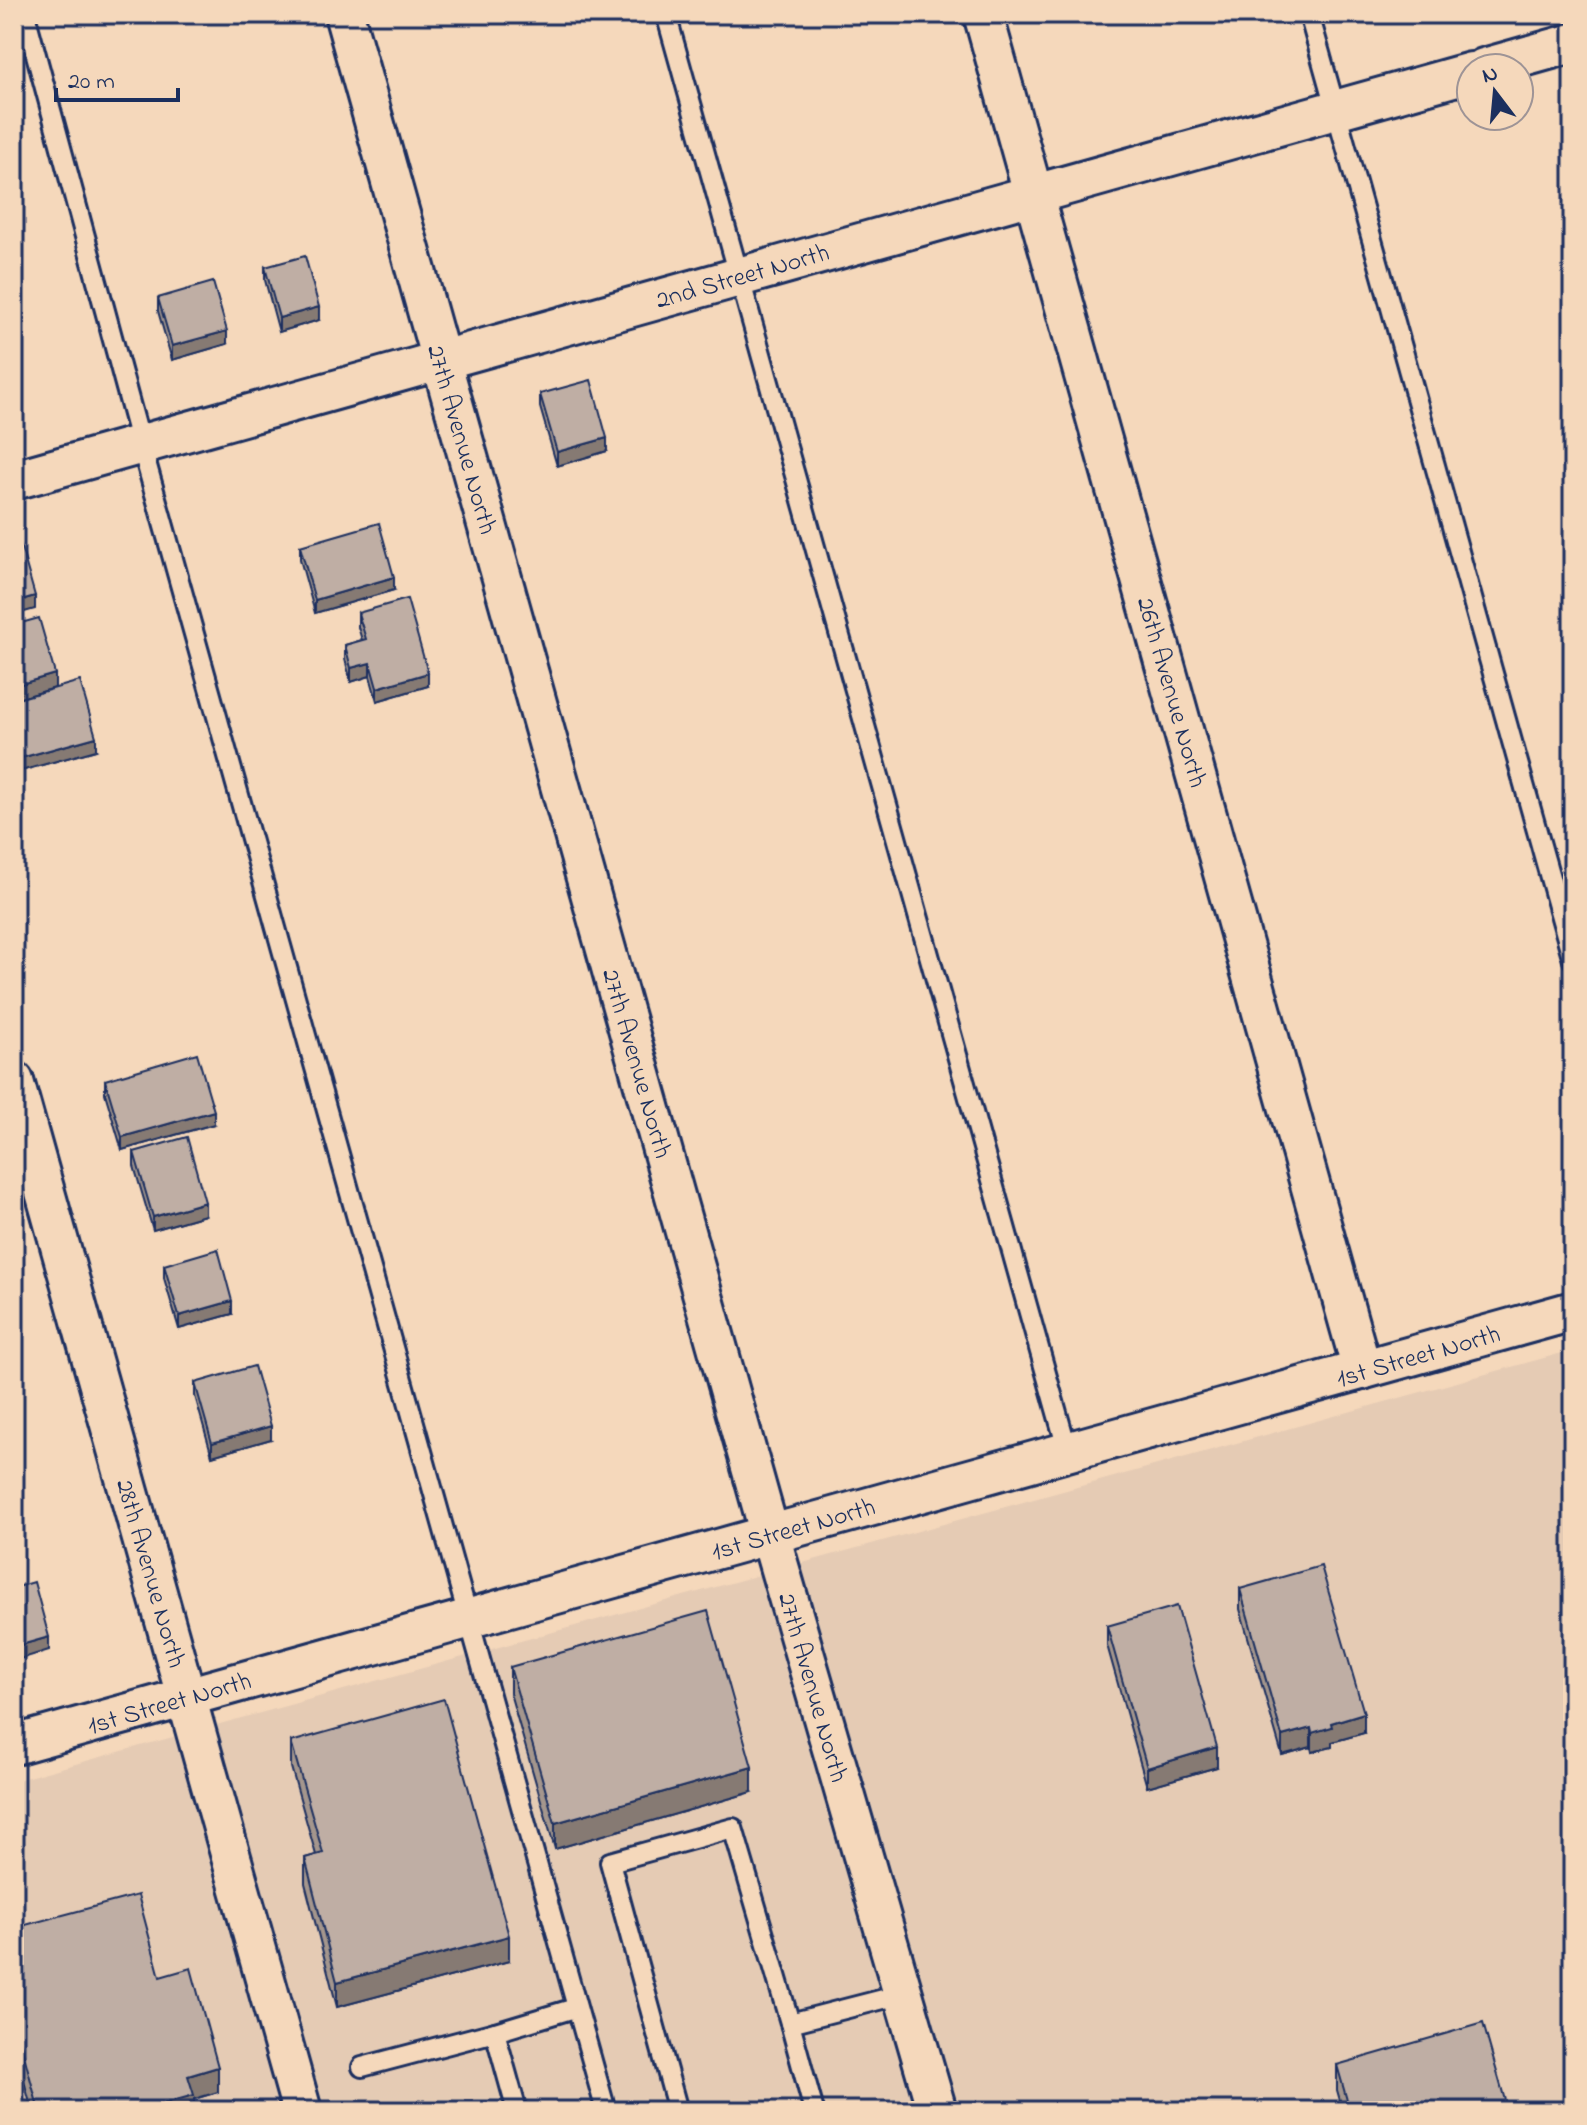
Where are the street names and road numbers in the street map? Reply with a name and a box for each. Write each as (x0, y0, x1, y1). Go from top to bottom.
street label: 2nd Street North (652, 235, 834, 321)
street label: 27th Avenue North (415, 341, 505, 539)
street label: 26th Avenue North (1125, 593, 1215, 792)
street label: 27th Avenue North (590, 965, 680, 1163)
street label: 1st Street North (1332, 1316, 1505, 1399)
street label: 28th Avenue North (104, 1475, 194, 1673)
street label: 1st Street North (707, 1489, 880, 1572)
street label: 27th Avenue North (766, 1589, 856, 1787)
street label: 1st Street North (83, 1663, 256, 1746)

